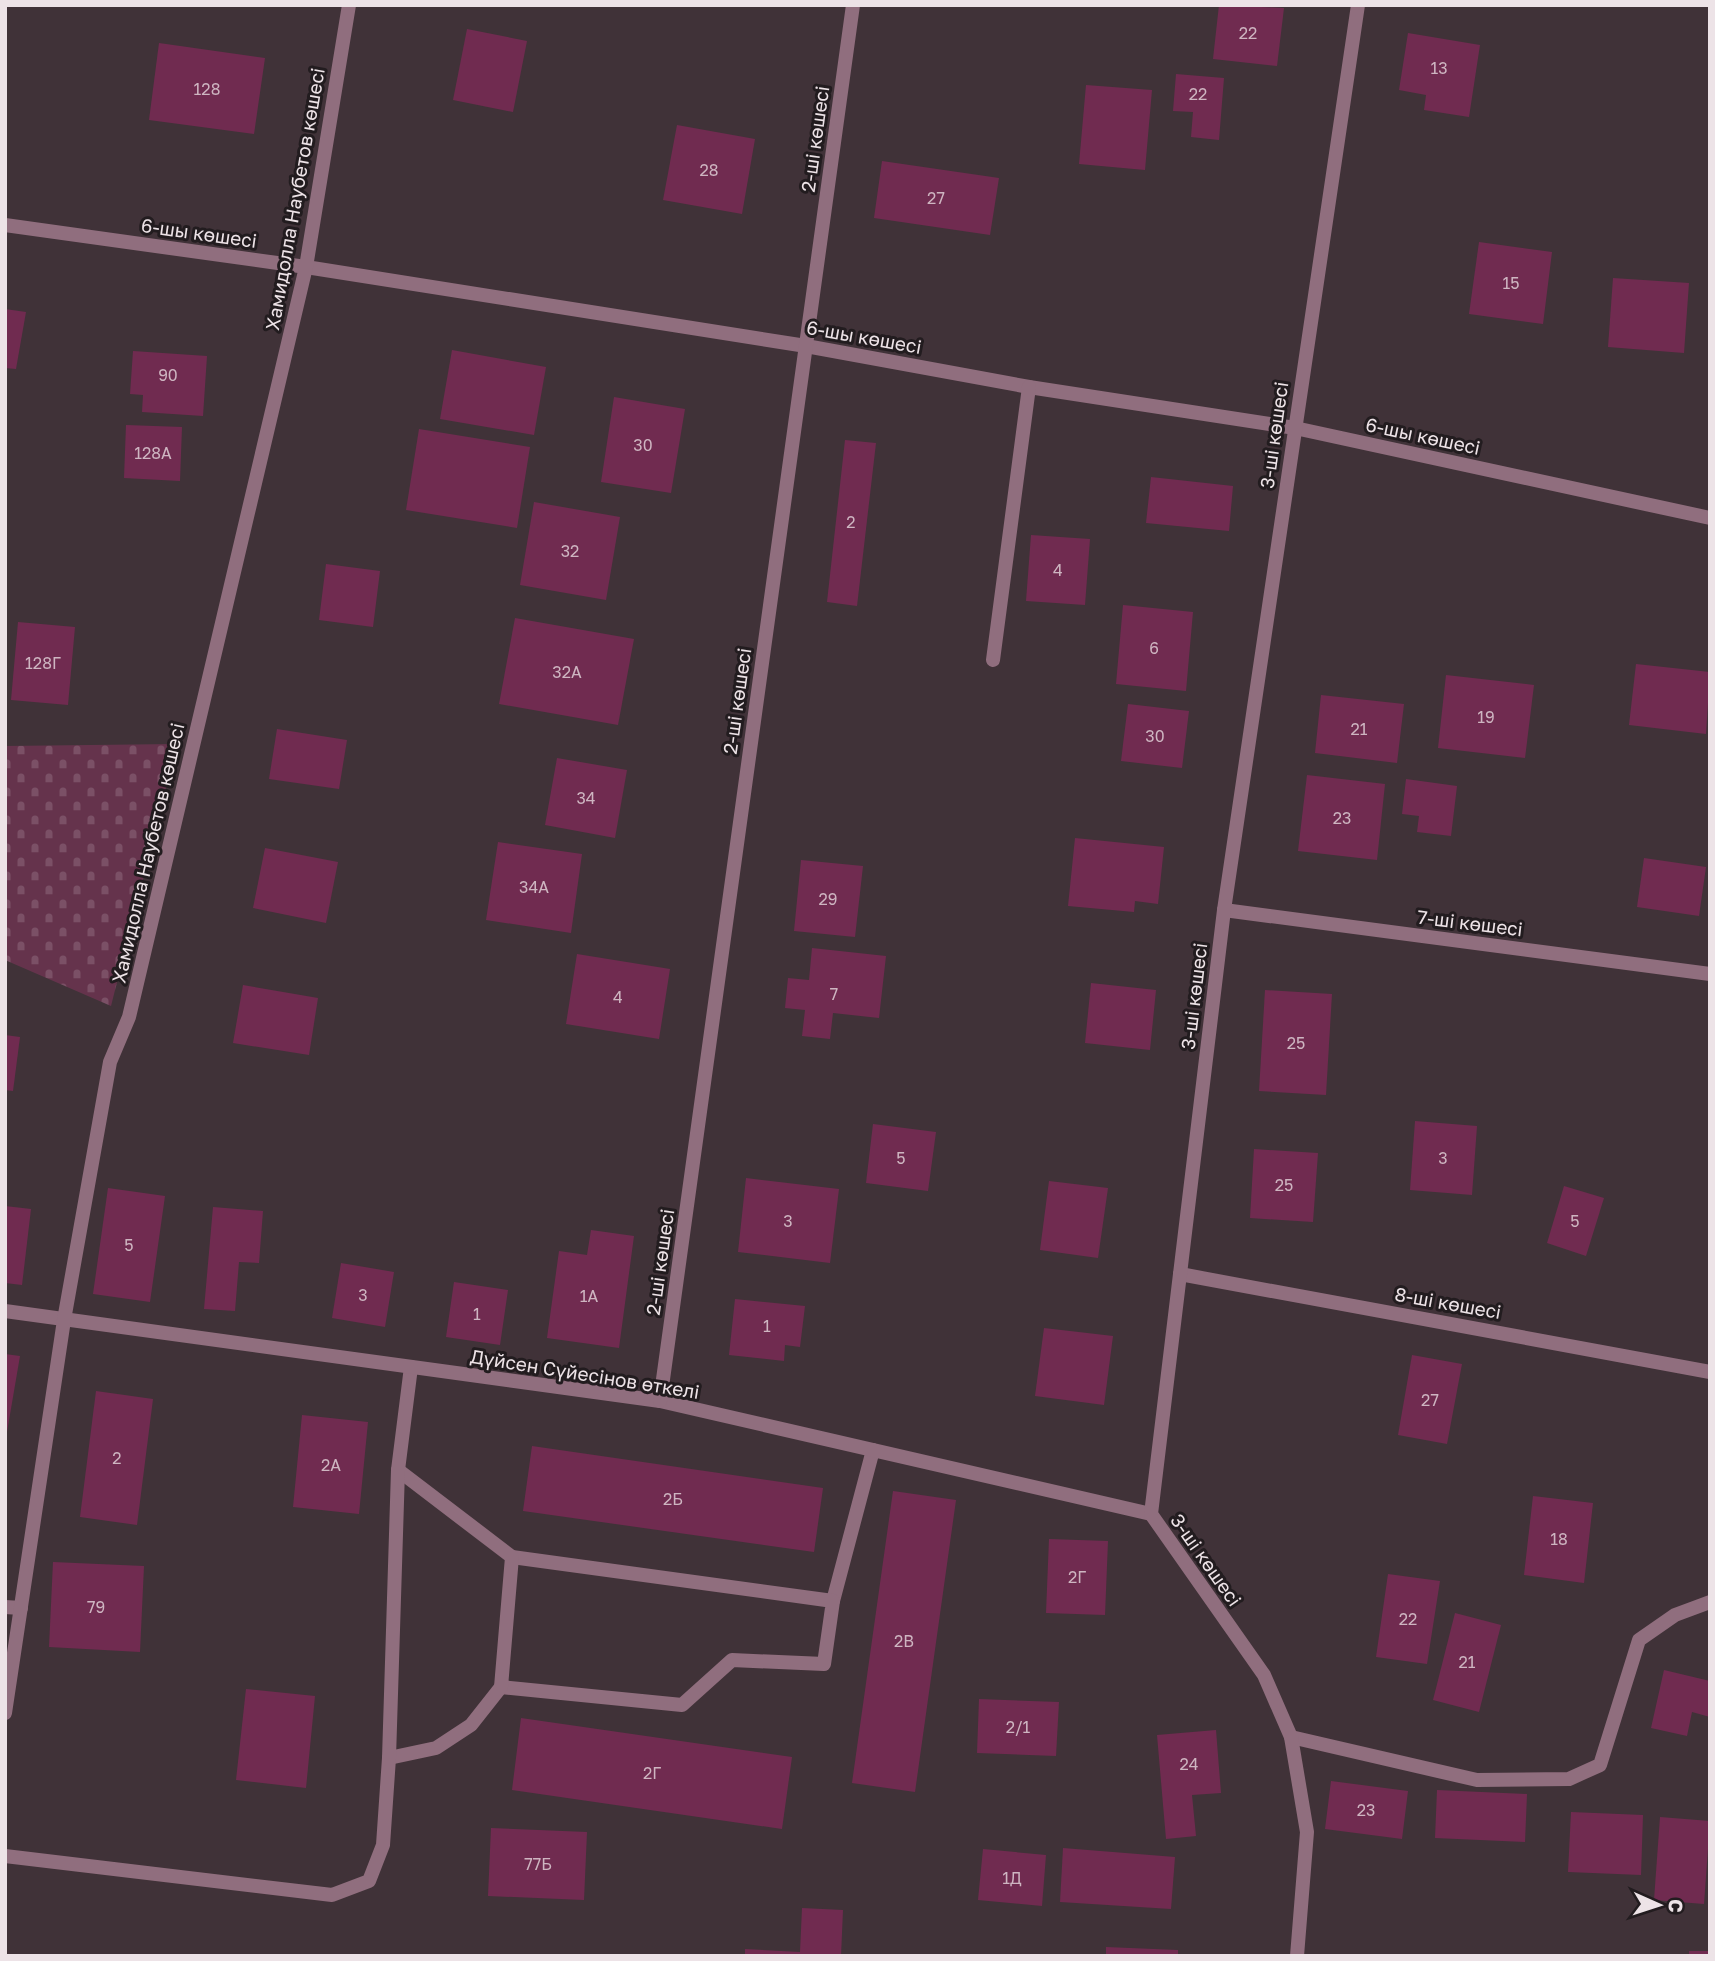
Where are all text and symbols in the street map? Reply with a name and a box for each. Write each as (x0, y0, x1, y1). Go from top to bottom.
house number: 22 (1239, 23, 1257, 43)
house number: 13 (1430, 58, 1448, 78)
street label: Хамидолла Наубетов көшесі (260, 66, 329, 332)
house number: 128 (194, 79, 220, 99)
street label: 2-ші көшесі (796, 84, 833, 194)
house number: 22 (1189, 84, 1207, 104)
house number: 28 (699, 160, 719, 180)
house number: 27 (927, 188, 945, 208)
street label: 6-шы көшесі (140, 213, 258, 252)
house number: 15 (1502, 273, 1520, 293)
street label: 6-шы көшесі (805, 315, 923, 358)
house number: 90 (158, 365, 178, 385)
street label: 3-ші көшесі (1255, 380, 1292, 490)
street label: 6-шы көшесі (1364, 412, 1482, 459)
house number: 30 (633, 435, 653, 455)
house number: 128А (134, 443, 172, 463)
house number: 2 (846, 512, 856, 532)
house number: 32 (561, 541, 579, 561)
house number: 4 (1053, 560, 1063, 580)
house number: 6 (1149, 638, 1159, 658)
street label: 2-ші көшесі (718, 646, 755, 756)
house number: 128Г (25, 653, 61, 673)
house number: 32А (552, 662, 582, 682)
house number: 19 (1477, 707, 1495, 727)
house number: 21 (1350, 719, 1368, 739)
street label: Хамидолла Наубетов көшесі (106, 721, 189, 985)
house number: 30 (1145, 726, 1165, 746)
house number: 34 (576, 788, 596, 808)
house number: 23 (1333, 808, 1351, 828)
house number: 34А (519, 877, 549, 897)
house number: 29 (819, 889, 837, 909)
street label: 7-ші көшесі (1416, 905, 1524, 940)
street label: 3-ші көшесі (1176, 941, 1211, 1051)
house number: 7 (830, 984, 838, 1004)
house number: 4 (613, 987, 623, 1007)
house number: 25 (1287, 1033, 1305, 1053)
house number: 5 (896, 1148, 906, 1168)
house number: 3 (1438, 1148, 1448, 1168)
house number: 25 (1275, 1175, 1293, 1195)
street label: 2-ші көшесі (641, 1207, 678, 1317)
house number: 3 (783, 1211, 793, 1231)
house number: 5 (1570, 1211, 1580, 1231)
house number: 5 (124, 1235, 134, 1255)
street label: 8-ші көшесі (1393, 1282, 1503, 1323)
house number: 3 (358, 1285, 368, 1305)
house number: 1А (580, 1286, 599, 1306)
house number: 1 (473, 1304, 481, 1324)
house number: 1 (763, 1316, 771, 1336)
street label: Дүйсен Сүйесінов өткелі (469, 1344, 701, 1403)
house number: 27 (1421, 1390, 1439, 1410)
house number: 2 (112, 1448, 122, 1468)
house number: 2А (321, 1455, 341, 1475)
house number: 2Б (663, 1489, 683, 1509)
street label: 3-ші көшесі (1166, 1509, 1247, 1610)
house number: 18 (1550, 1529, 1568, 1549)
house number: 2Г (1068, 1567, 1086, 1587)
house number: 79 (87, 1597, 105, 1617)
house number: 22 (1399, 1609, 1417, 1629)
house number: 2В (894, 1631, 914, 1651)
house number: 21 (1458, 1652, 1476, 1672)
house number: 2/1 (1006, 1717, 1031, 1737)
house number: 24 (1179, 1754, 1199, 1774)
house number: 2Г (643, 1763, 661, 1783)
house number: 23 (1357, 1800, 1375, 1820)
house number: 77Б (524, 1854, 552, 1874)
house number: 1Д (1002, 1868, 1022, 1888)
north arrow (1624, 1870, 1694, 1940)
text: С (1665, 1899, 1688, 1913)

